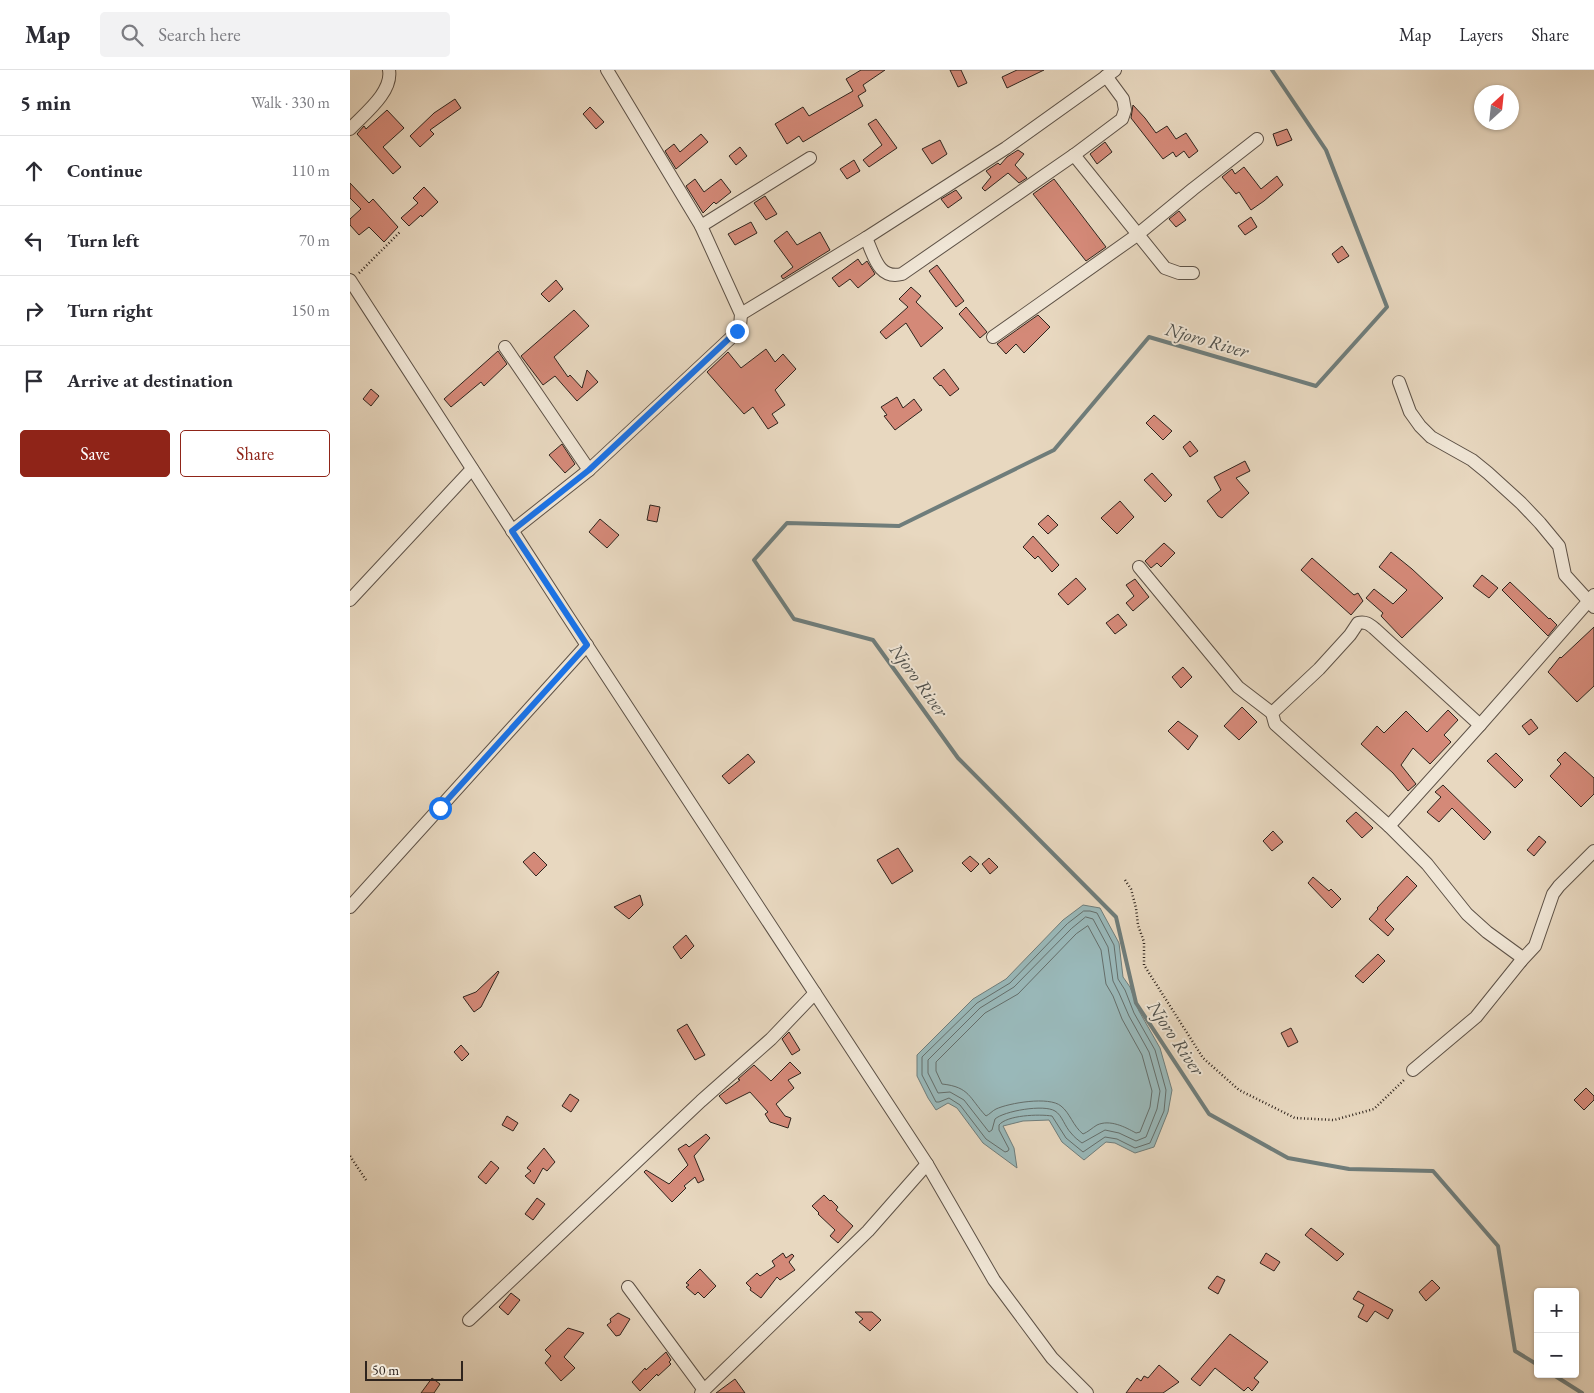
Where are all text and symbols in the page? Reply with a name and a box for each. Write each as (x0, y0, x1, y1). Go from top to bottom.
search box (100, 12, 450, 57)
text: Map (25, 19, 70, 50)
icon: search (118, 21, 146, 49)
text: Search here (158, 22, 241, 47)
text: Map (1399, 23, 1431, 46)
text: Layers (1459, 23, 1503, 46)
text: Share (1531, 23, 1569, 46)
north arrow (1474, 85, 1519, 130)
text: 5 min (20, 89, 71, 116)
text: Walk · 330 m (251, 92, 330, 113)
icon: ahead (20, 157, 48, 185)
text: Continue (67, 158, 142, 183)
text: 110 m (291, 160, 330, 181)
icon: left (20, 227, 48, 255)
text: Turn left (67, 228, 139, 253)
text: 70 m (299, 230, 330, 251)
icon: right (20, 297, 48, 325)
text: Turn right (67, 298, 153, 323)
text: 150 m (291, 300, 330, 321)
water label: Njoro River (1162, 316, 1252, 364)
route end (726, 320, 749, 343)
icon: arrive (20, 367, 48, 395)
text: Arrive at destination (67, 368, 233, 393)
button: Save (20, 430, 170, 477)
button: Share (180, 430, 330, 477)
water label: Njoro River (883, 637, 955, 722)
route start (429, 797, 452, 820)
water label: Njoro River (1141, 995, 1211, 1081)
map controls (1534, 1288, 1579, 1378)
button: + (1534, 1288, 1579, 1333)
button: − (1534, 1333, 1579, 1378)
scale bar (365, 1358, 462, 1381)
text: 50 m (372, 1361, 399, 1379)

